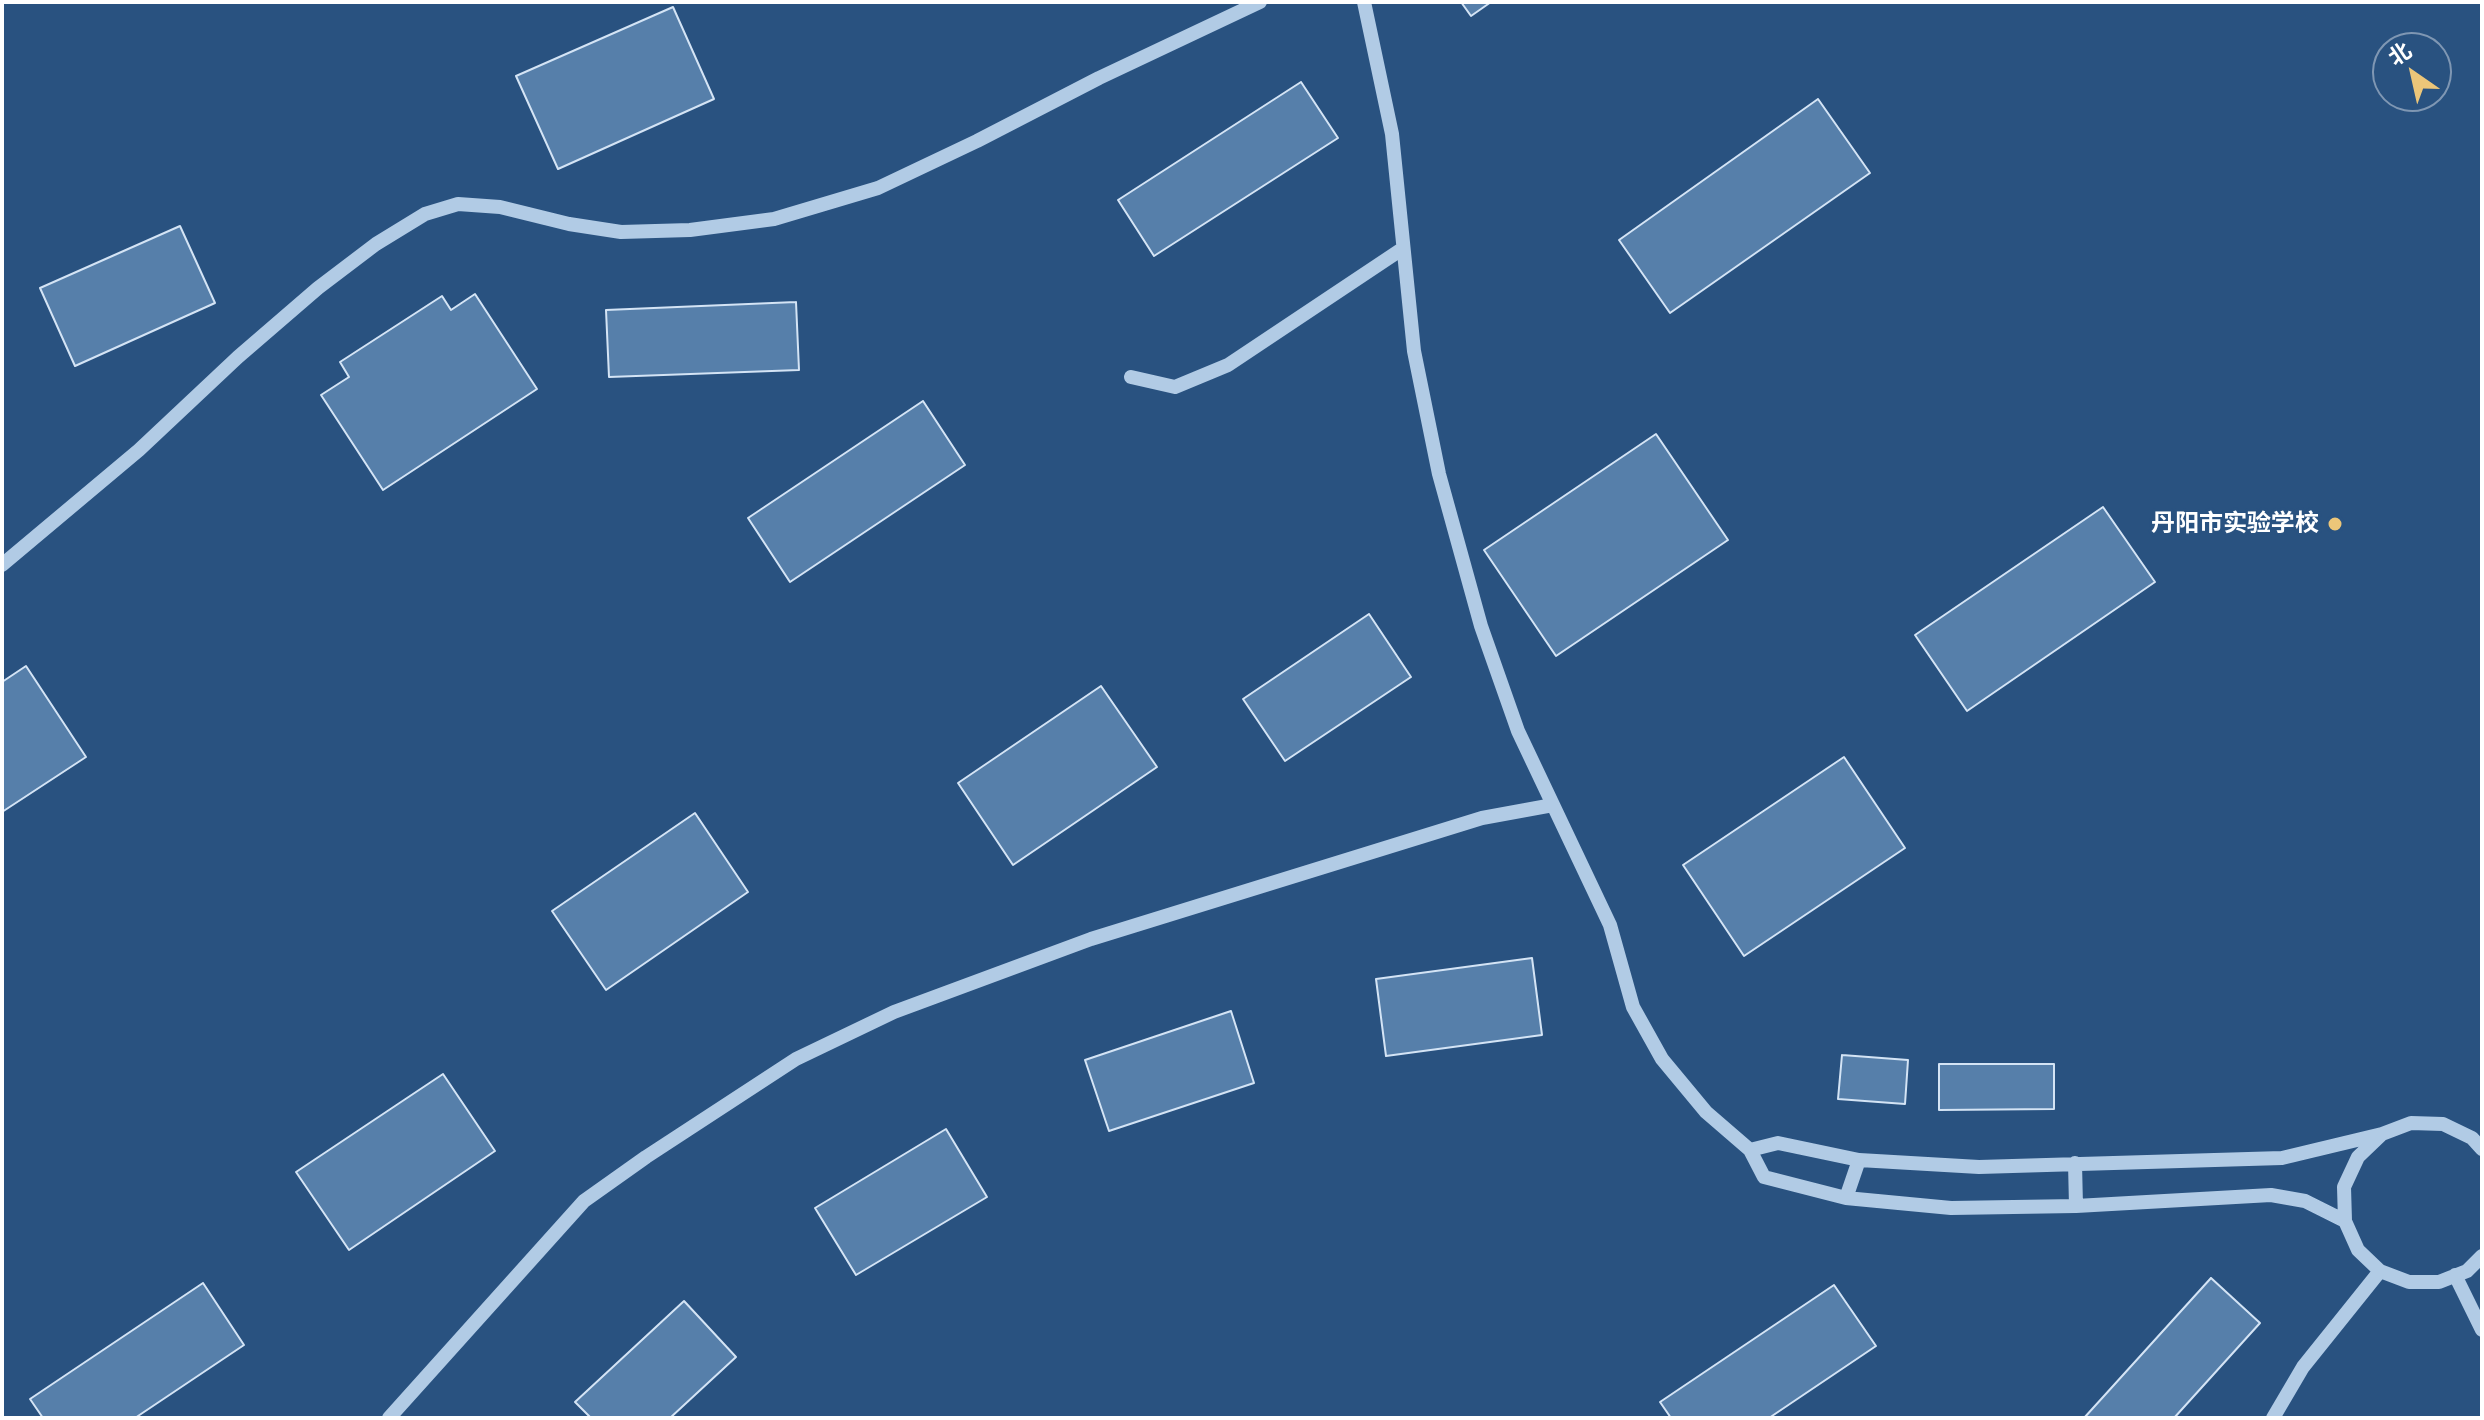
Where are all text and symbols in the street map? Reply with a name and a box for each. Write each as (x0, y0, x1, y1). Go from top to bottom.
north arrow (2372, 32, 2452, 112)
text: 北 (2383, 36, 2417, 72)
place label: 丹阳市实验学校 (2151, 510, 2319, 538)
marker: 丹阳市实验学校 (2326, 515, 2344, 533)

